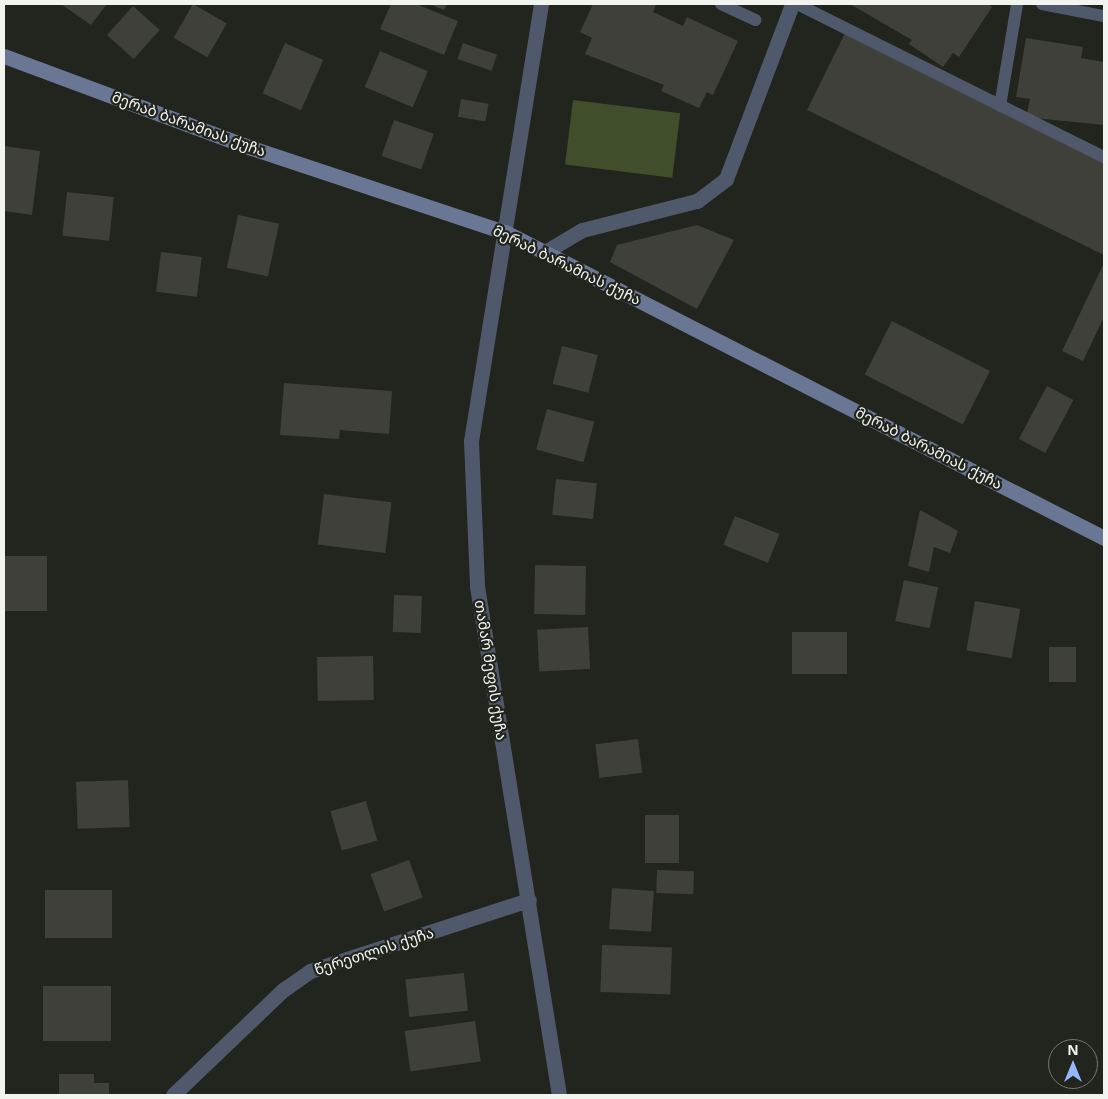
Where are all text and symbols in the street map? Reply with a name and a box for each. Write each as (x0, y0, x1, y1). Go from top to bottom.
street label: მერაბ ბარამიას ქუჩა (110, 88, 268, 160)
street label: მერაბ ბარამიას ქუჩა (490, 221, 644, 309)
street label: მერაბ ბარამიას ქუჩა (853, 403, 1005, 493)
street label: თამარ მეფის ქუჩა (471, 599, 511, 741)
street label: წერეთლის ქუჩა (312, 923, 436, 979)
north arrow (1048, 1039, 1098, 1089)
text: N (1067, 1040, 1079, 1059)

